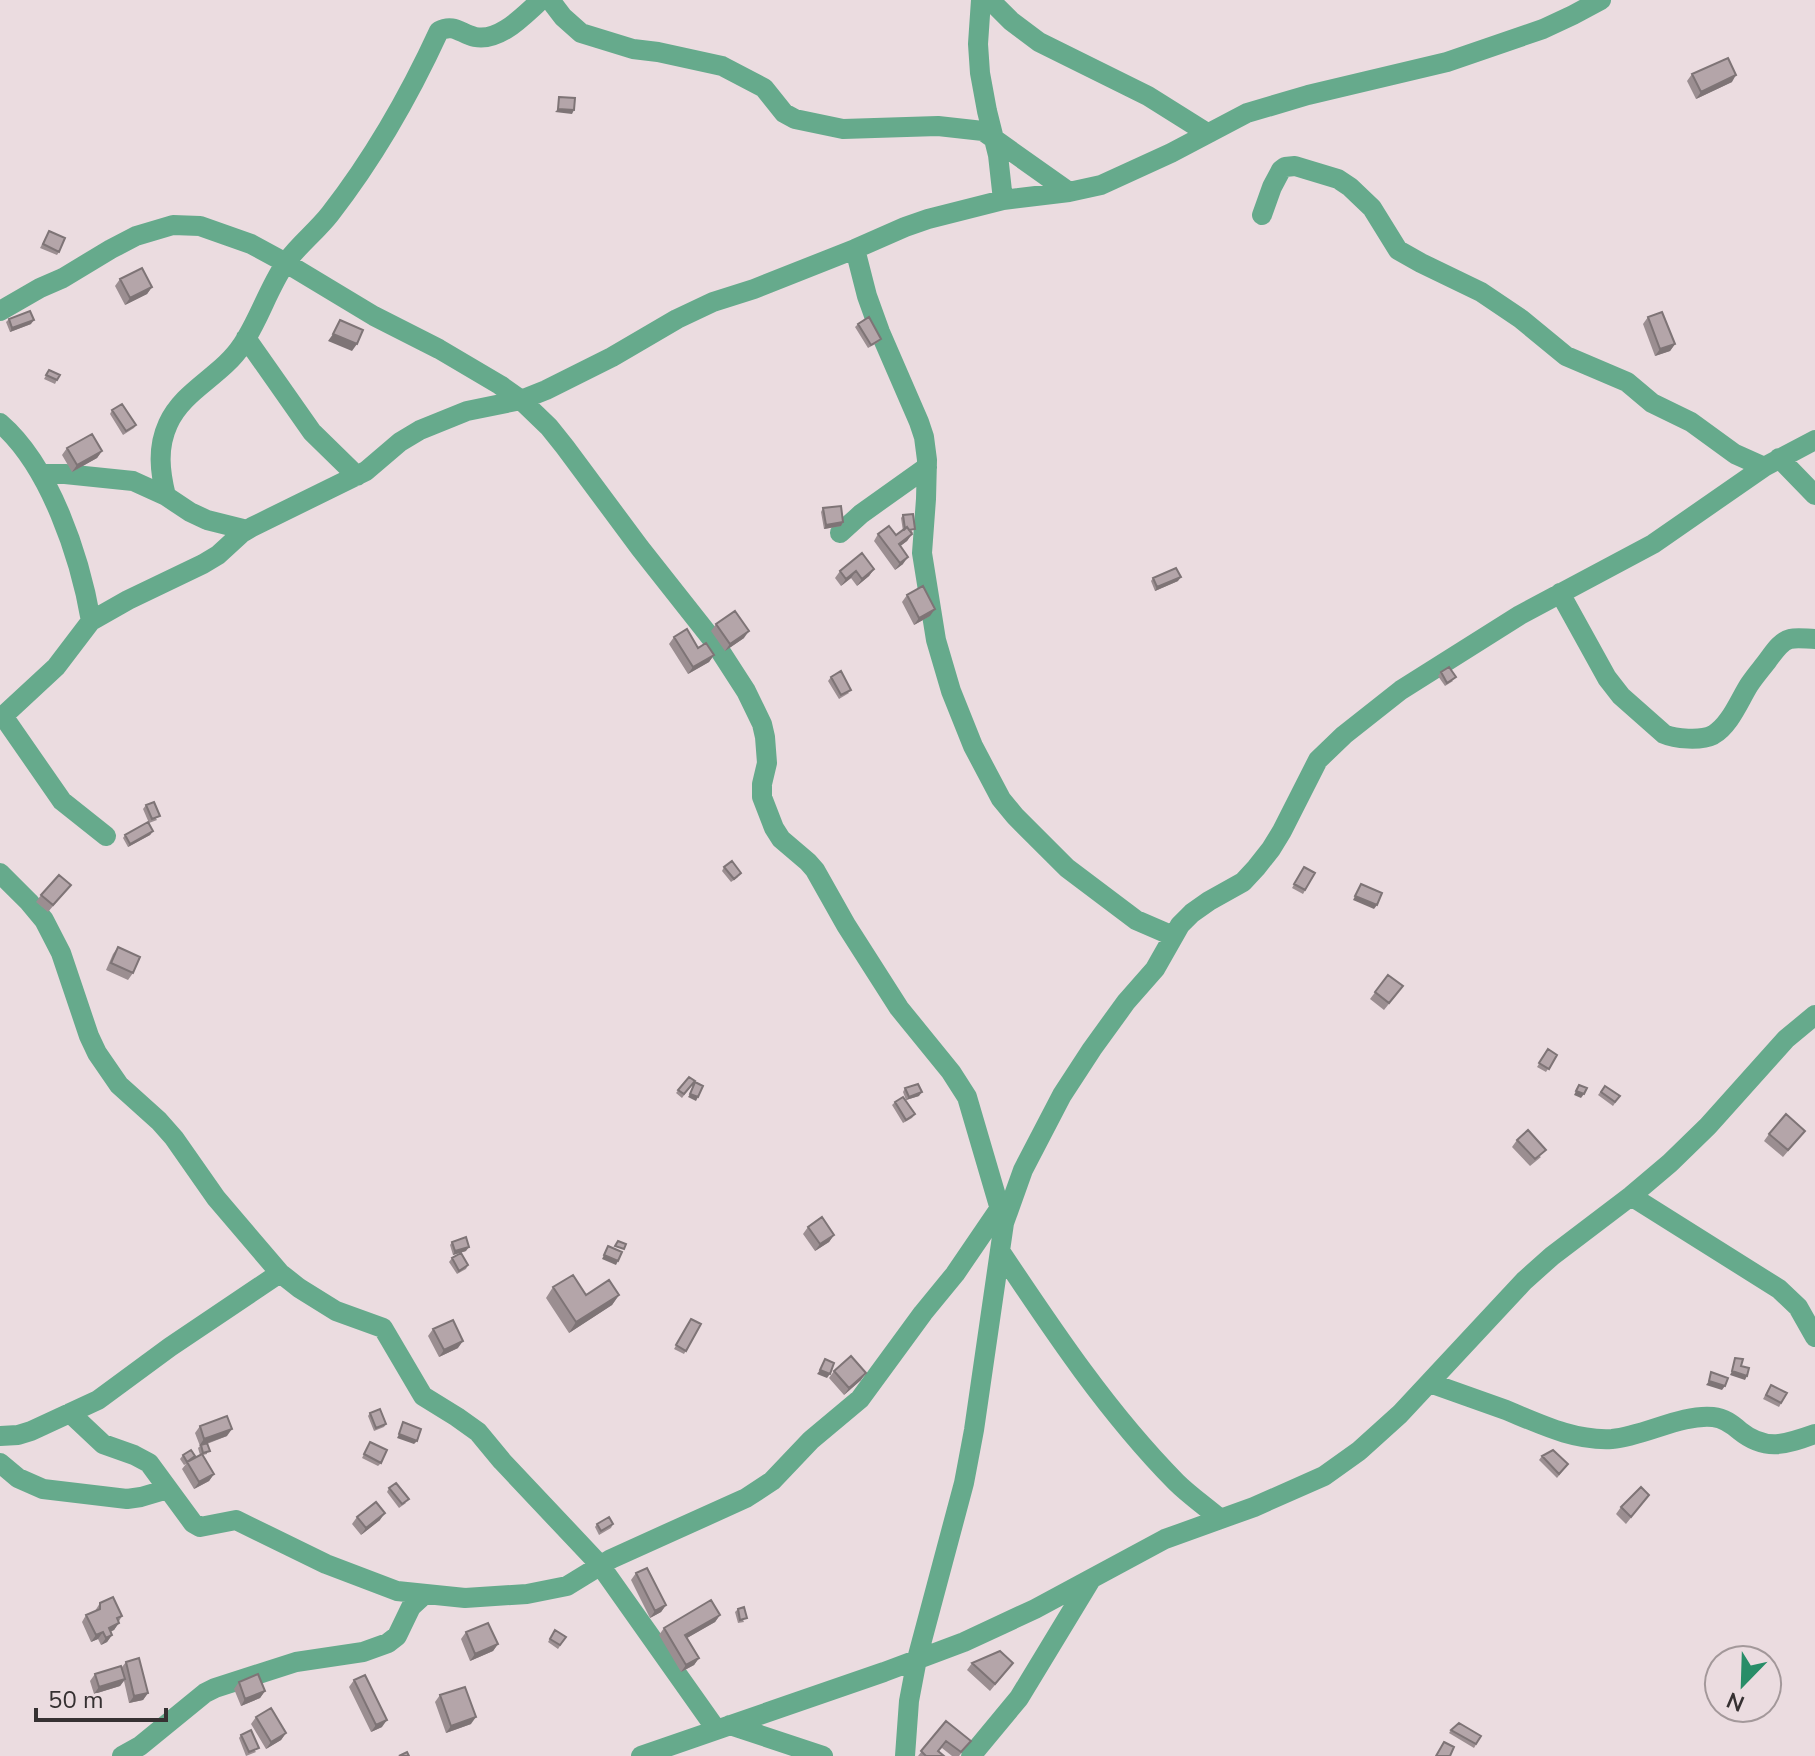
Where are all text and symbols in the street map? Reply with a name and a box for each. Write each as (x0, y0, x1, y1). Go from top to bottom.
north arrow (1703, 1644, 1783, 1724)
scale bar (36, 1672, 166, 1722)
text: 50 m (48, 1684, 104, 1716)
text: N (1722, 1684, 1749, 1719)

